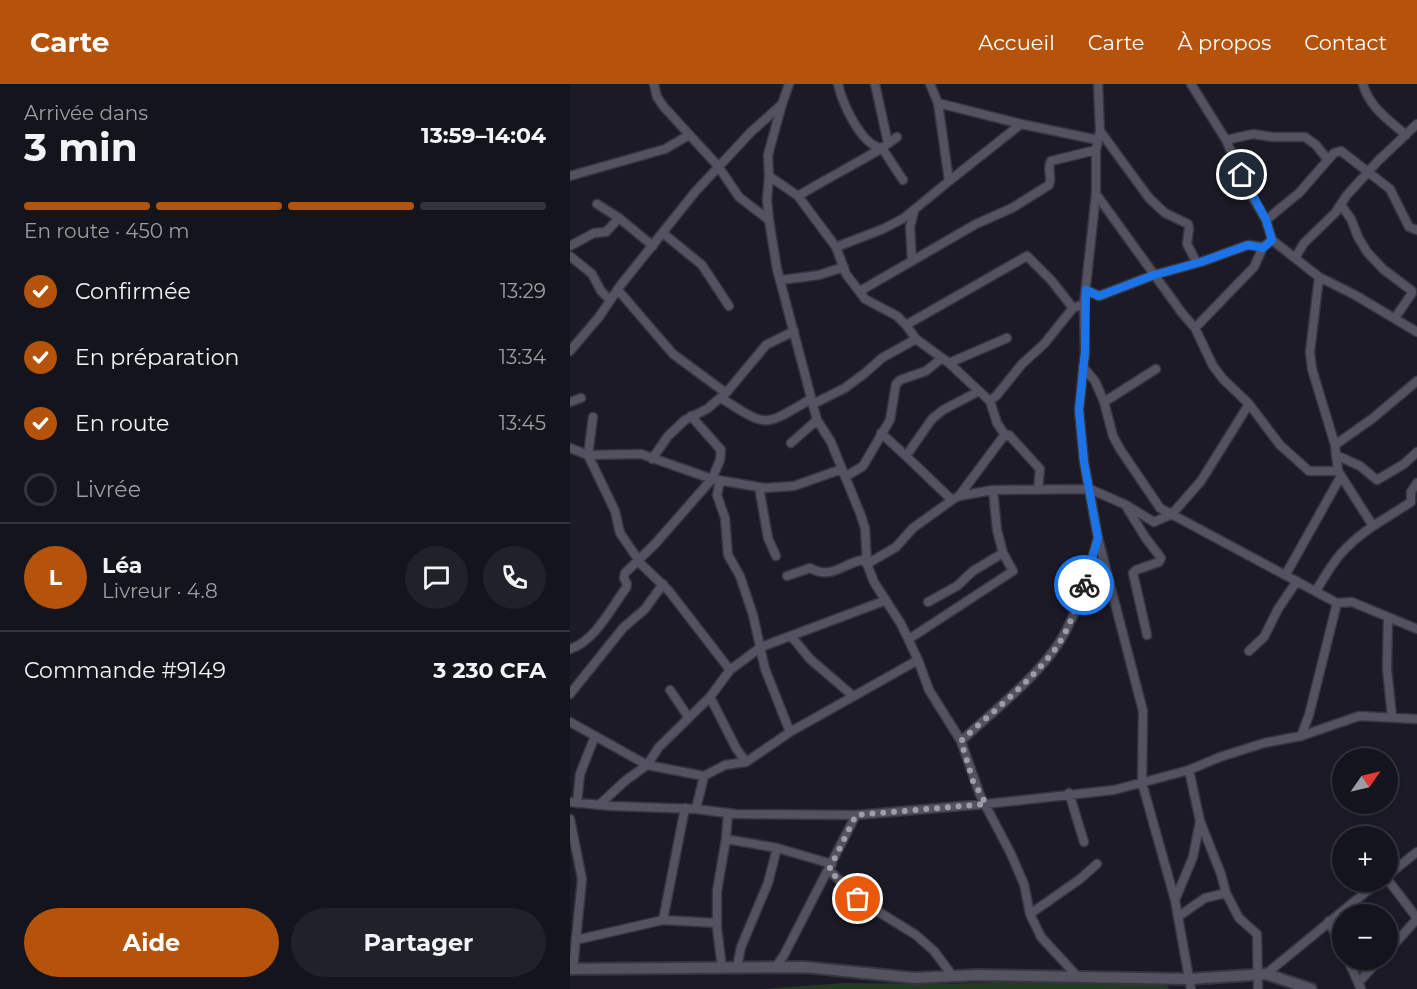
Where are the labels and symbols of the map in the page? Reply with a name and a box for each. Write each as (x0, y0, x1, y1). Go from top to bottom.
pin (1216, 149, 1267, 200)
courier (1054, 555, 1114, 615)
north arrow (1332, 748, 1398, 814)
pin (832, 873, 883, 924)

